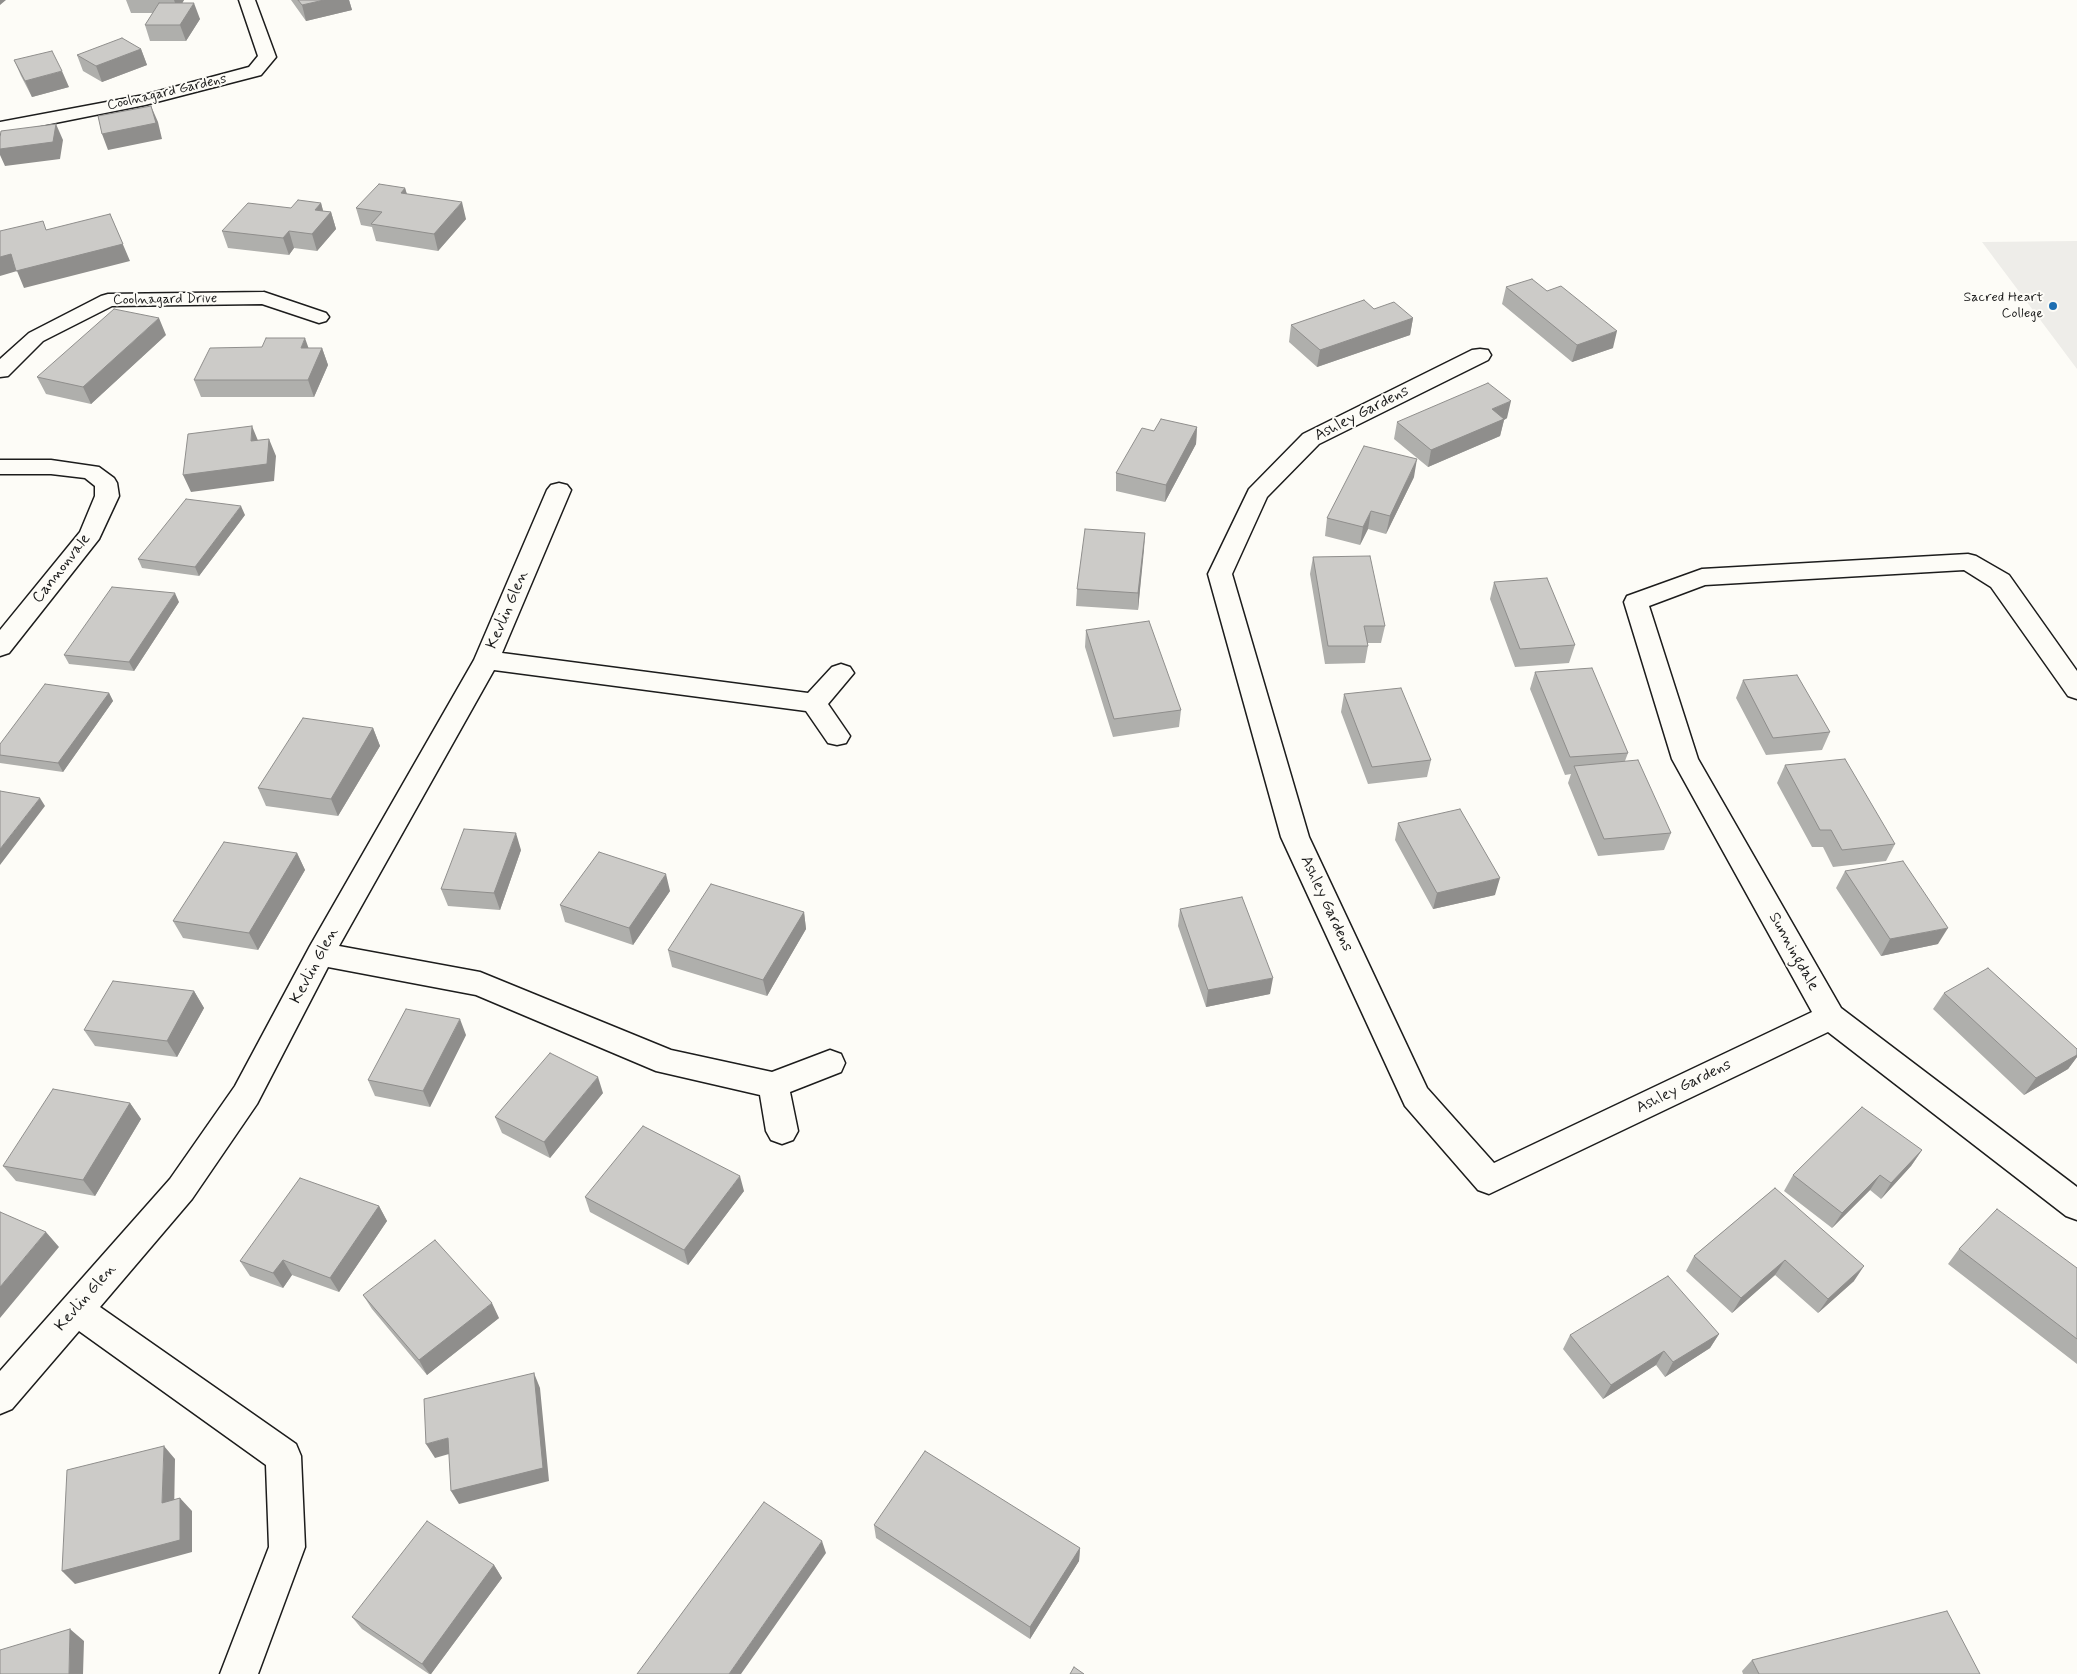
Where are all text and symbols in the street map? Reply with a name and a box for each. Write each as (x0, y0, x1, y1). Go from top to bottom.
street label: Coolnagard Gardens (106, 71, 228, 115)
place label: Sacred Heart College (1964, 290, 2043, 322)
street label: Coolnagard Drive (113, 291, 217, 309)
marker: Sacred Heart College (2047, 300, 2059, 312)
street label: Ashley Gardens (1312, 382, 1412, 446)
street label: Cannonvale (29, 530, 95, 608)
street label: Kevlin Glen (483, 568, 533, 652)
street label: Ashley Gardens (1295, 853, 1357, 955)
street label: Sunningdale (1764, 910, 1822, 994)
street label: Kevlin Glen (287, 925, 343, 1007)
street label: Ashley Gardens (1633, 1056, 1735, 1118)
street label: Kevlin Glen (51, 1260, 121, 1336)

